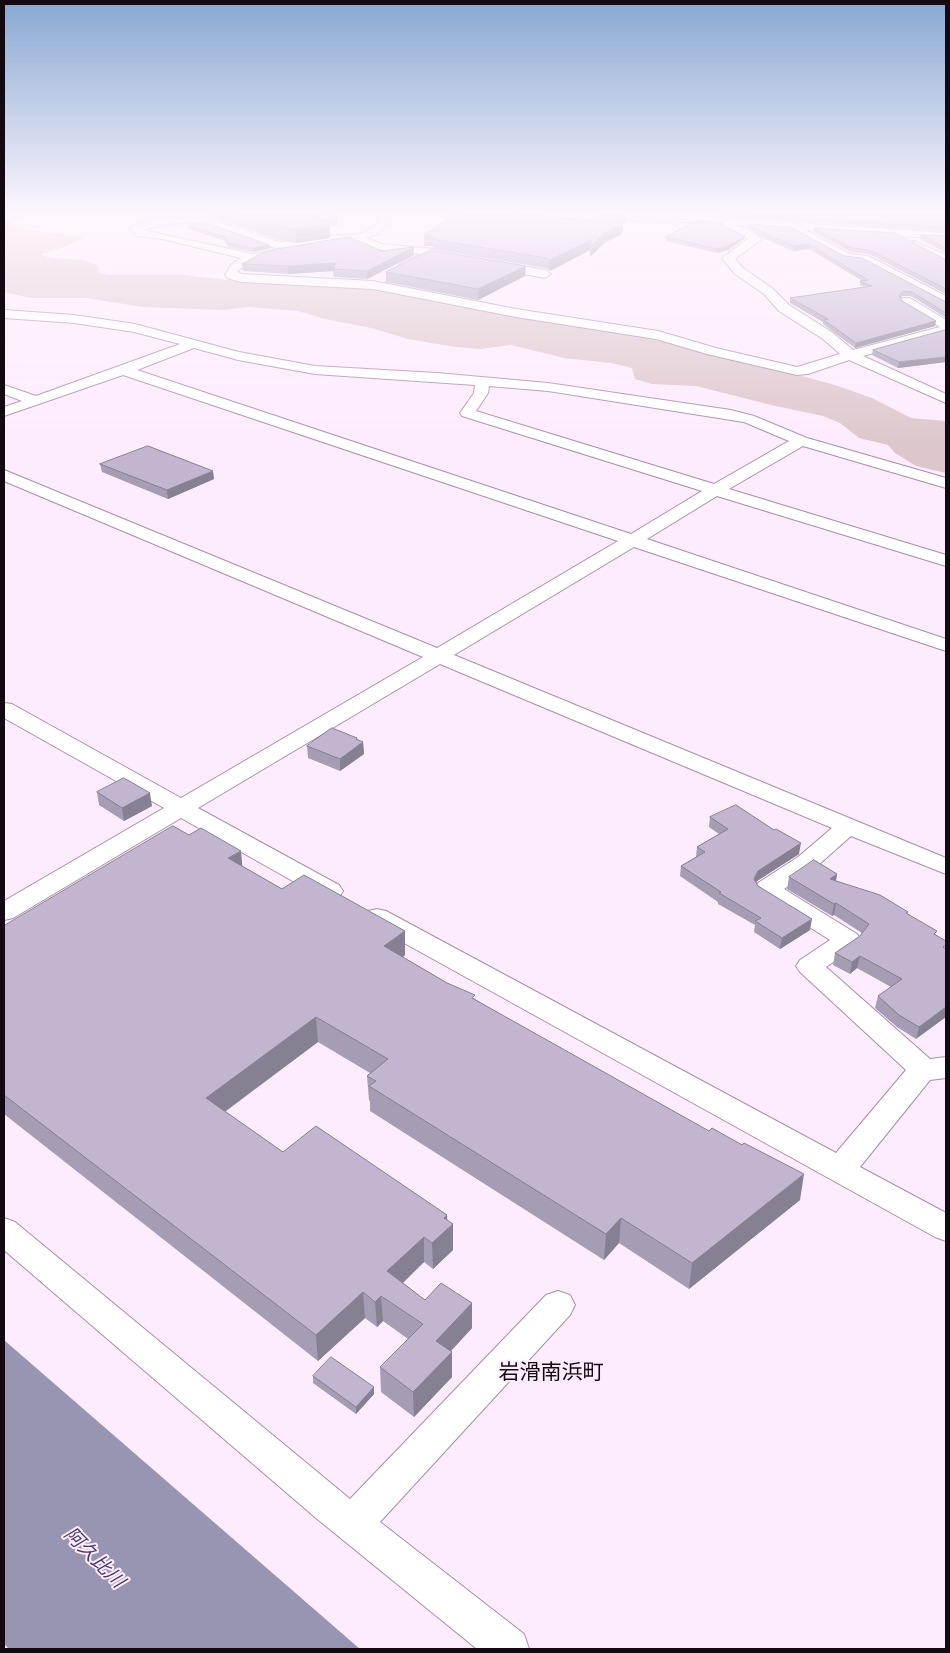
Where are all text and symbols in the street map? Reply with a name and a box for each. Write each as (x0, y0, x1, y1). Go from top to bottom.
district label: 岩滑南浜町 (499, 1360, 603, 1386)
water label: 阿久比川 (59, 1523, 129, 1593)

